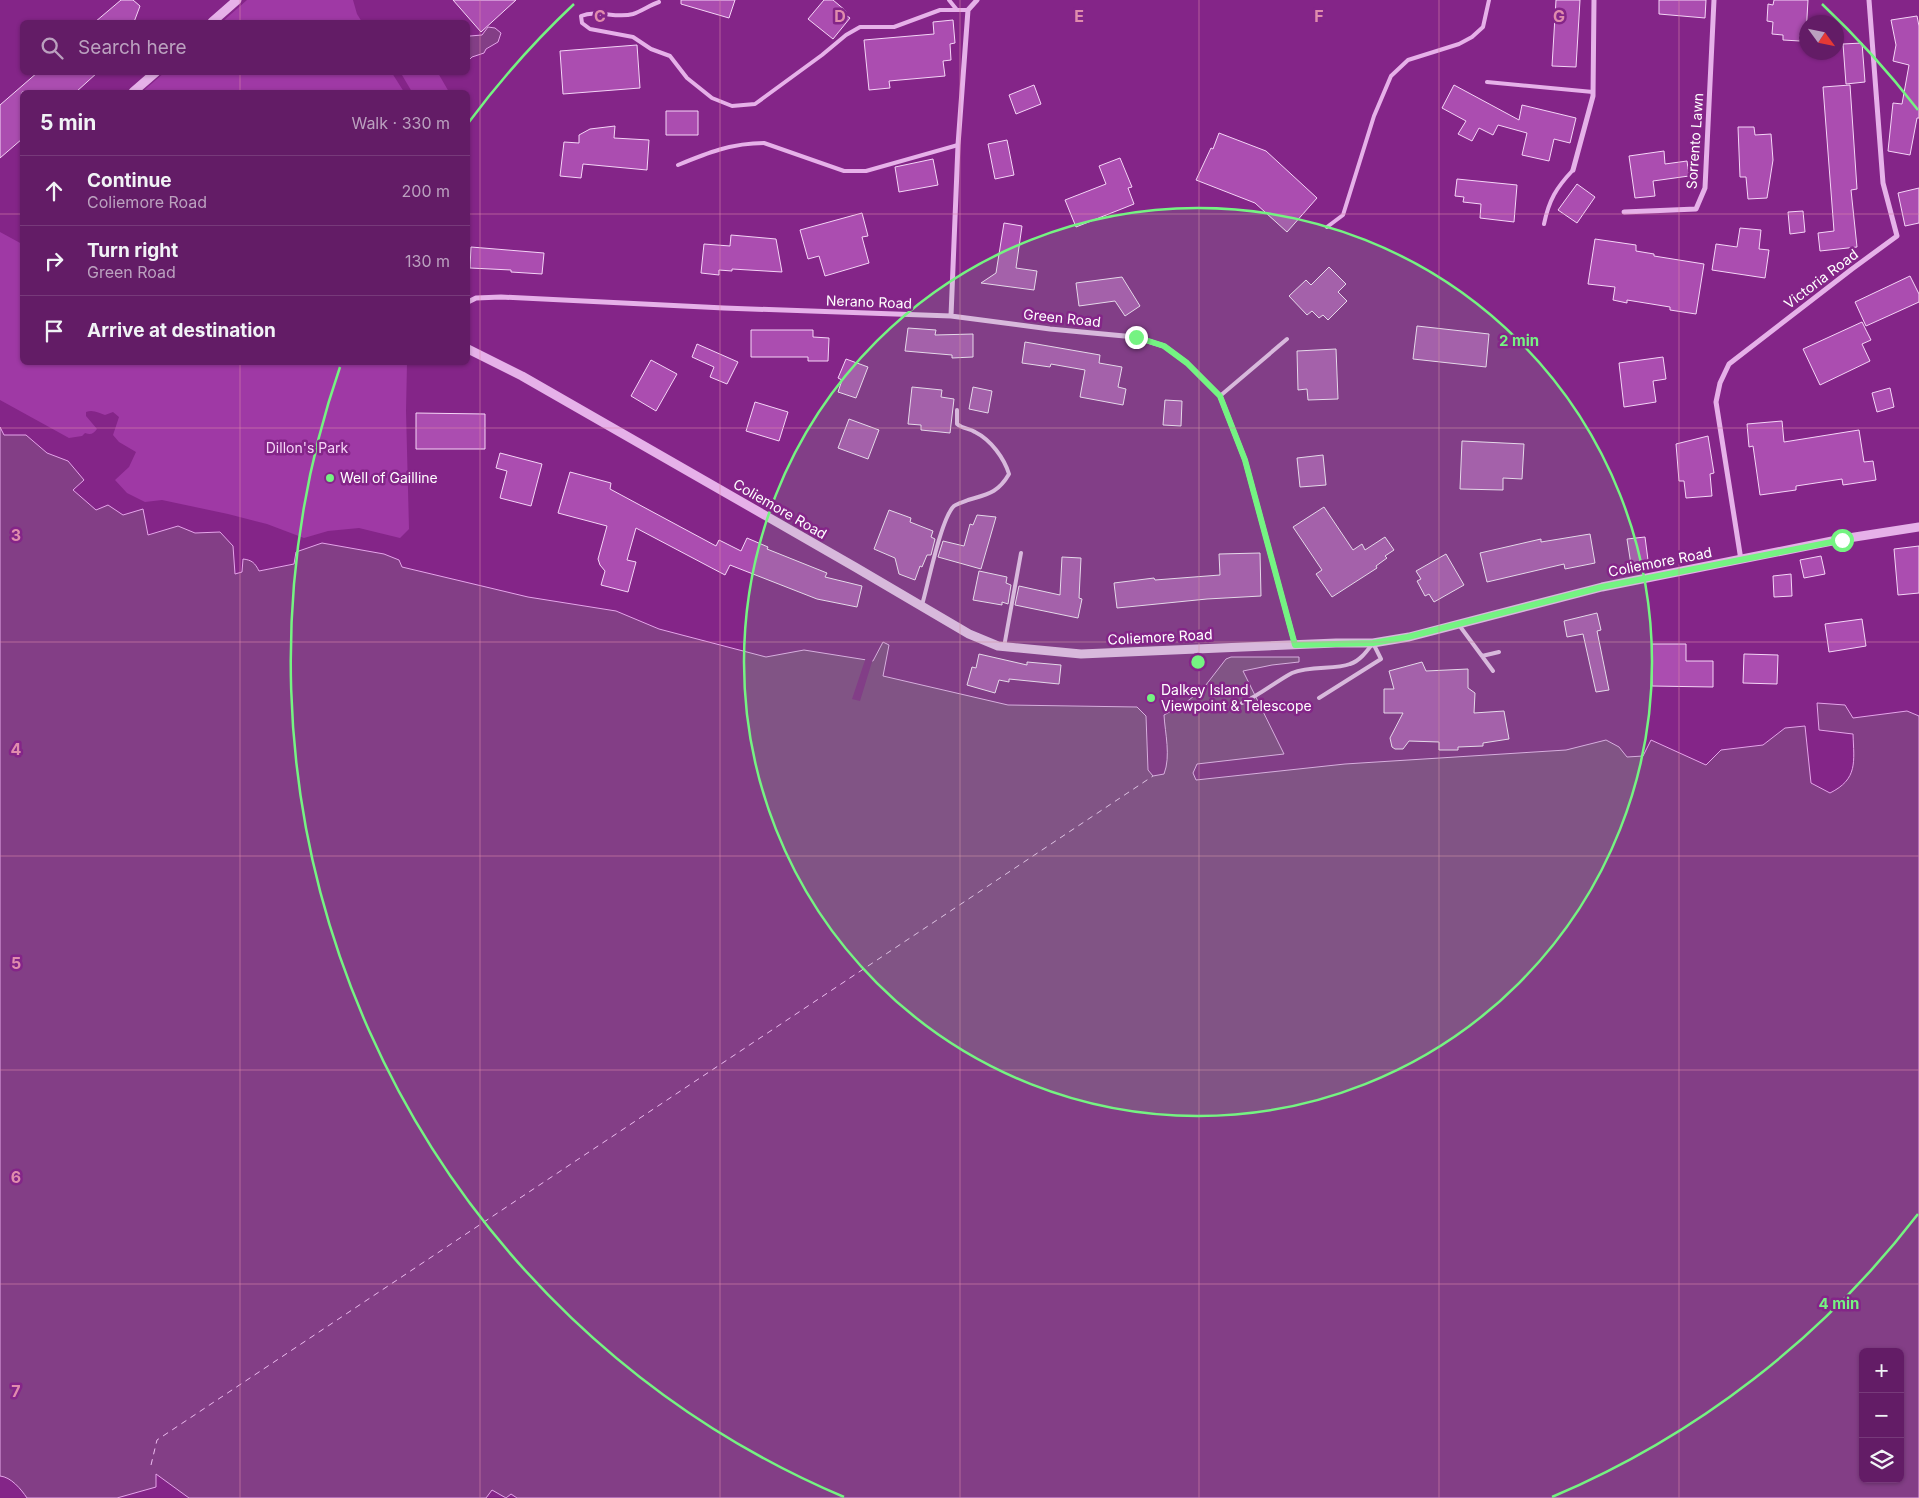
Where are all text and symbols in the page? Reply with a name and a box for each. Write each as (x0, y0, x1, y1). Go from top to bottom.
text: C (594, 6, 606, 26)
text: D (834, 6, 846, 26)
text: E (1074, 6, 1084, 26)
text: F (1314, 6, 1324, 26)
text: G (1553, 6, 1565, 26)
north arrow (1799, 15, 1844, 60)
search box (20, 20, 470, 75)
icon: search (38, 34, 66, 62)
text: Search here (78, 36, 187, 59)
street label: Sorrento Lawn (1683, 92, 1706, 190)
text: 5 min (40, 110, 96, 135)
text: Walk · 330 m (351, 113, 450, 133)
text: Continue (87, 169, 172, 192)
icon: ahead (40, 177, 68, 205)
text: 200 m (402, 181, 450, 201)
text: Coliemore Road (87, 192, 207, 212)
text: Turn right (87, 239, 178, 262)
street label: Victoria Road (1780, 245, 1861, 312)
icon: right (40, 247, 68, 275)
text: 130 m (405, 251, 450, 271)
text: Green Road (87, 262, 176, 282)
street label: Nerano Road (826, 292, 912, 311)
street label: Green Road (1022, 305, 1102, 330)
icon: arrive (40, 317, 68, 345)
text: Arrive at destination (87, 319, 276, 342)
route end (1125, 326, 1148, 349)
text: 2 min (1499, 331, 1539, 350)
park label: Dillon's Park (266, 439, 349, 456)
place label: Well of Gailline (340, 469, 438, 486)
marker: Well of Gailline (324, 472, 336, 484)
street label: Coliemore Road (730, 475, 830, 542)
text: 3 (11, 525, 21, 545)
route start (1831, 529, 1854, 552)
street label: Coliemore Road (1607, 543, 1713, 580)
street label: Coliemore Road (1107, 625, 1213, 648)
centre of rings (1189, 653, 1207, 671)
place label: Dalkey Island Viewpoint & Telescope (1161, 681, 1312, 714)
marker: Dalkey Island Viewpoint & Telescope (1145, 692, 1157, 704)
text: 4 (11, 739, 22, 759)
text: 5 (11, 953, 21, 973)
text: 6 (11, 1167, 21, 1187)
text: 4 min (1819, 1294, 1859, 1313)
map controls (1859, 1348, 1904, 1483)
button: + (1859, 1348, 1904, 1393)
text: 7 (11, 1381, 21, 1401)
button: − (1859, 1393, 1904, 1438)
button: layers (1859, 1438, 1904, 1483)

